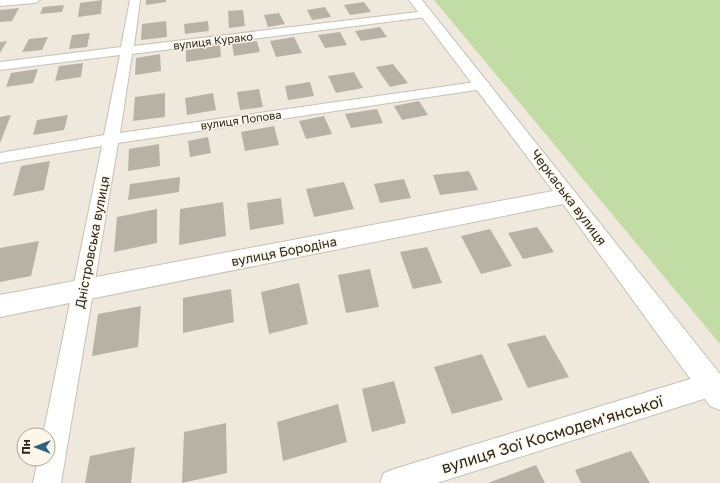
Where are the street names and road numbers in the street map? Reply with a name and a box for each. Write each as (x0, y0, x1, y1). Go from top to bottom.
street label: вулиця Курако (172, 29, 254, 52)
street label: вулиця Попова (200, 107, 282, 132)
street label: Черкаська вулиця (528, 146, 610, 248)
street label: Дністровська вулиця (71, 174, 113, 310)
street label: вулиця Бородіна (230, 233, 338, 269)
street label: вулиця Зої Космодем'янської (439, 391, 666, 477)

